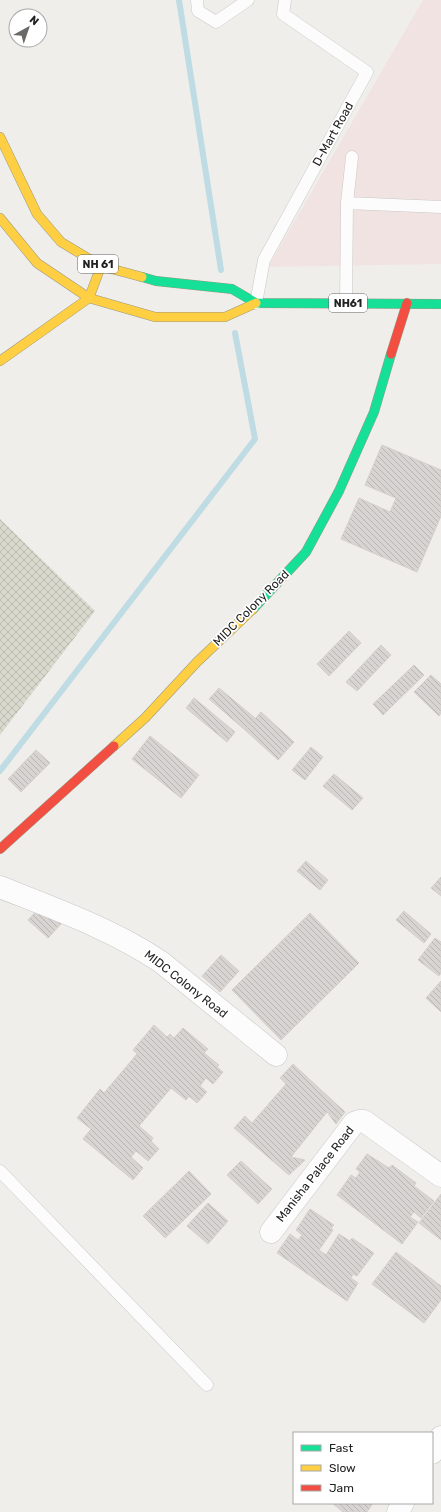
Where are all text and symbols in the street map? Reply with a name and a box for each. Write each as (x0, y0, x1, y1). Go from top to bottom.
north arrow (8, 8, 48, 48)
text: N (27, 13, 41, 28)
street label: D-Mart Road (310, 100, 356, 168)
road number: NH 61 (78, 255, 118, 273)
road number: NH61 (329, 294, 367, 312)
street label: MIDC Colony Road (210, 567, 292, 649)
street label: MIDC Colony Road (142, 947, 230, 1021)
street label: Manisha Palace Road (273, 1123, 357, 1225)
legend (293, 1432, 433, 1504)
text: Fast (329, 1441, 353, 1455)
text: Slow (329, 1461, 356, 1475)
text: Jam (329, 1481, 354, 1495)

